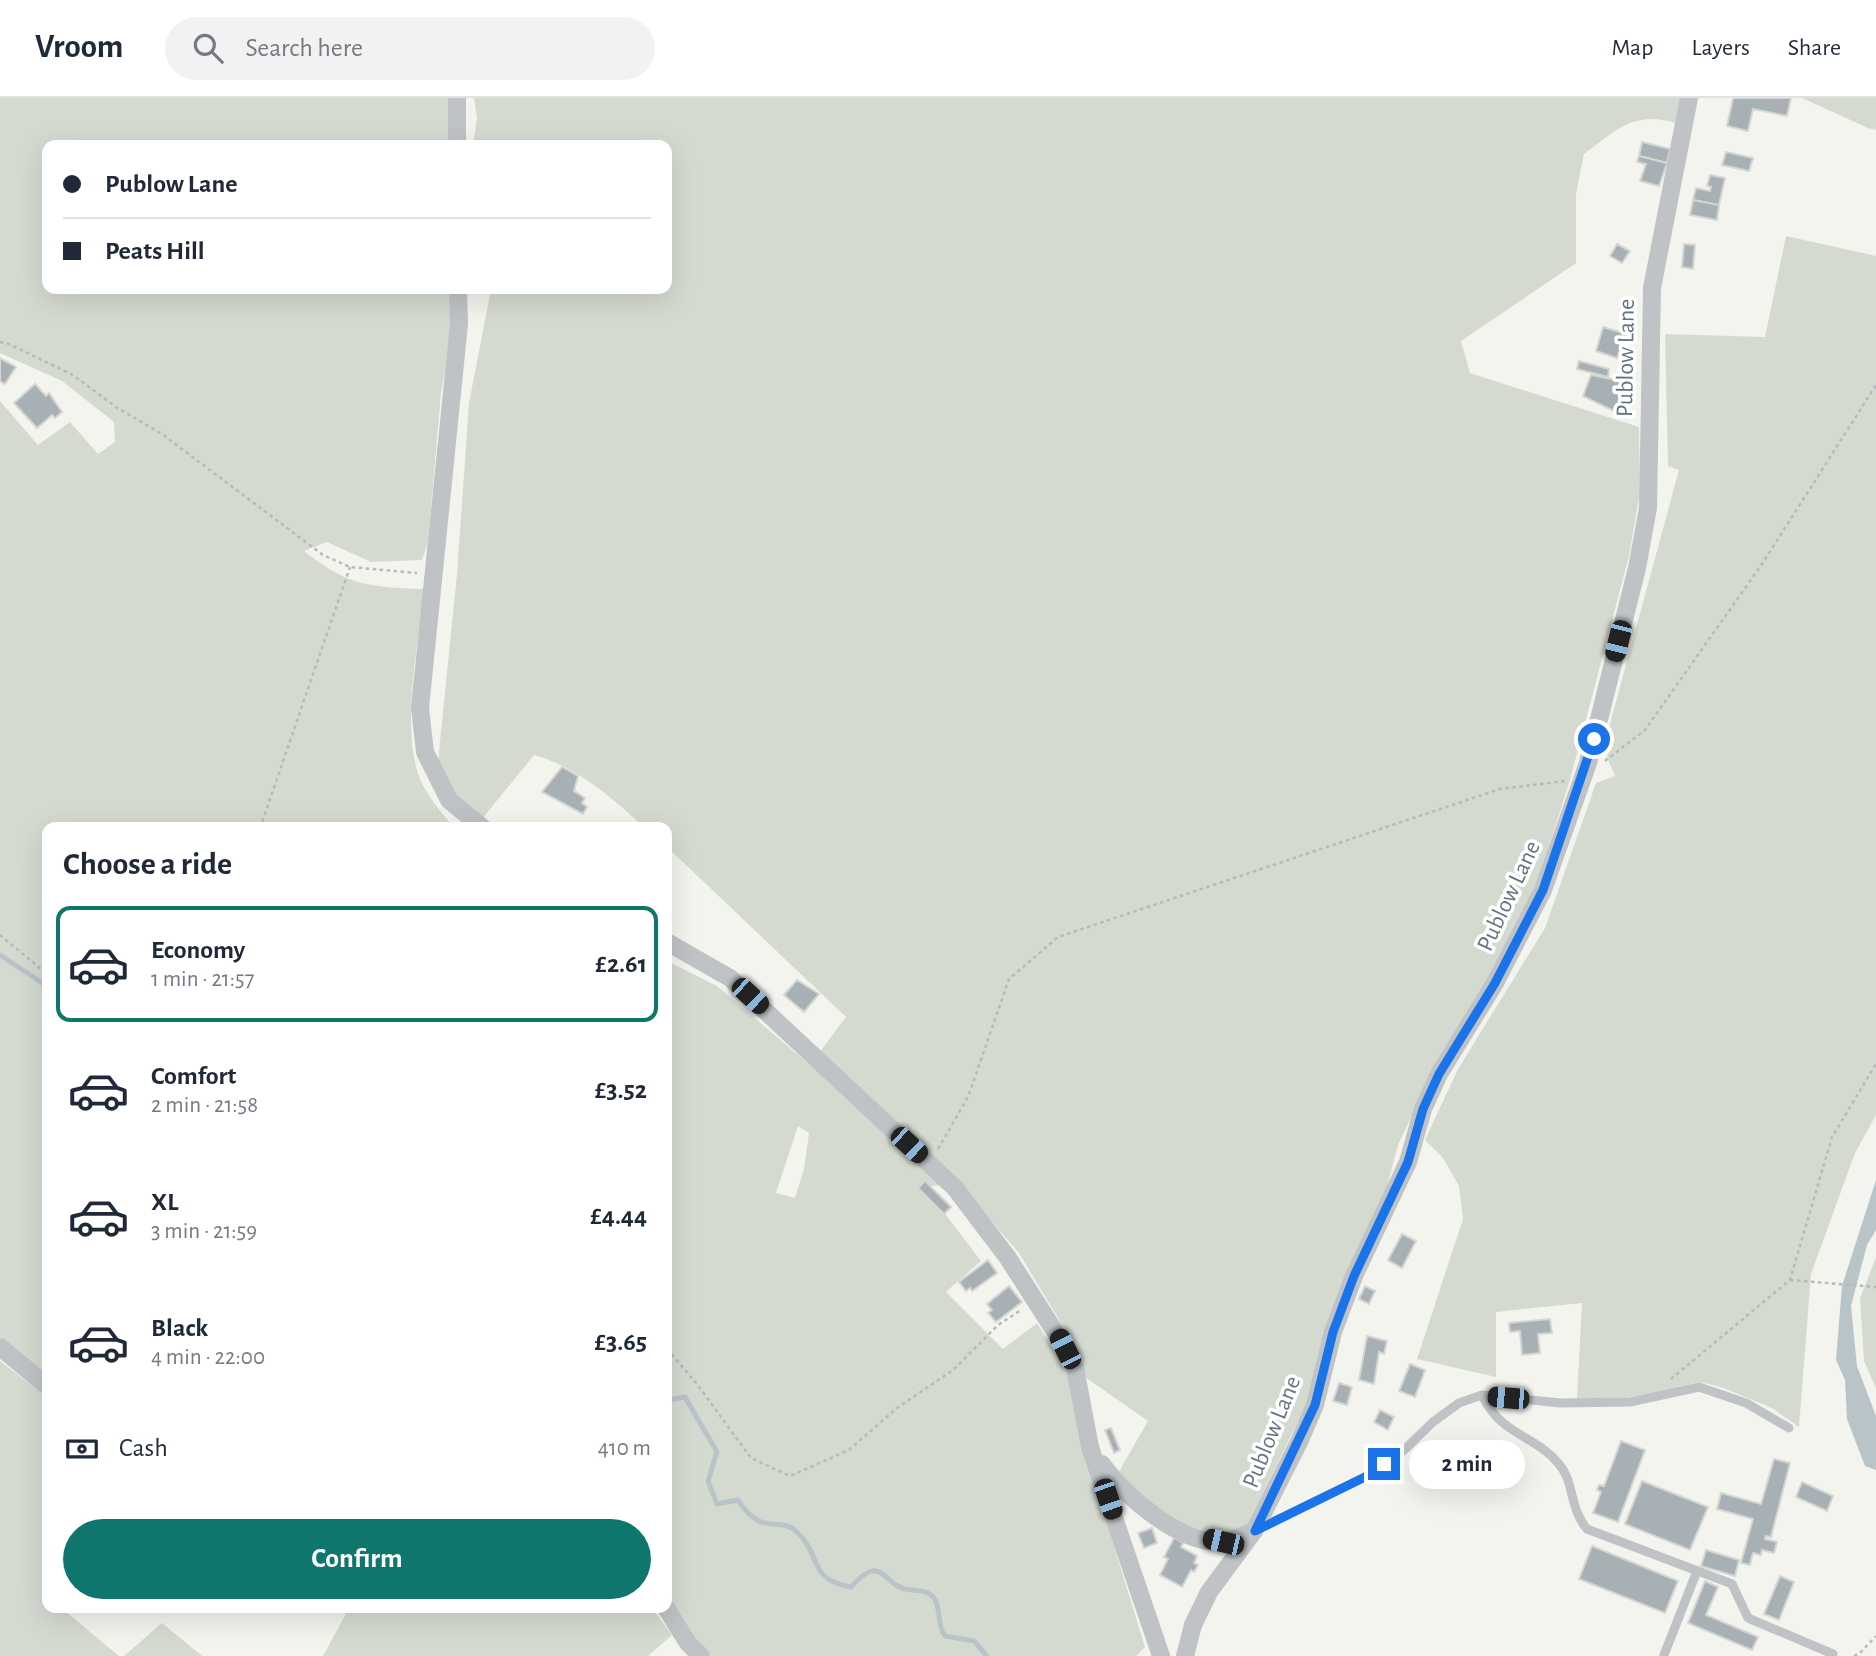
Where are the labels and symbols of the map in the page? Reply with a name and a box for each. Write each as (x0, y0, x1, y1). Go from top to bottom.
street label: Publow Lane (1613, 299, 1639, 417)
car (1603, 618, 1634, 664)
route start (1578, 723, 1610, 755)
street label: Publow Lane (1473, 837, 1545, 955)
car (728, 974, 773, 1018)
car (887, 1123, 932, 1167)
car (1047, 1326, 1084, 1372)
street label: Publow Lane (1239, 1373, 1305, 1491)
car (1487, 1386, 1530, 1410)
callout: 2 min (1408, 1440, 1524, 1488)
route end (1368, 1448, 1400, 1480)
car (1092, 1476, 1125, 1522)
car (1201, 1527, 1246, 1557)

